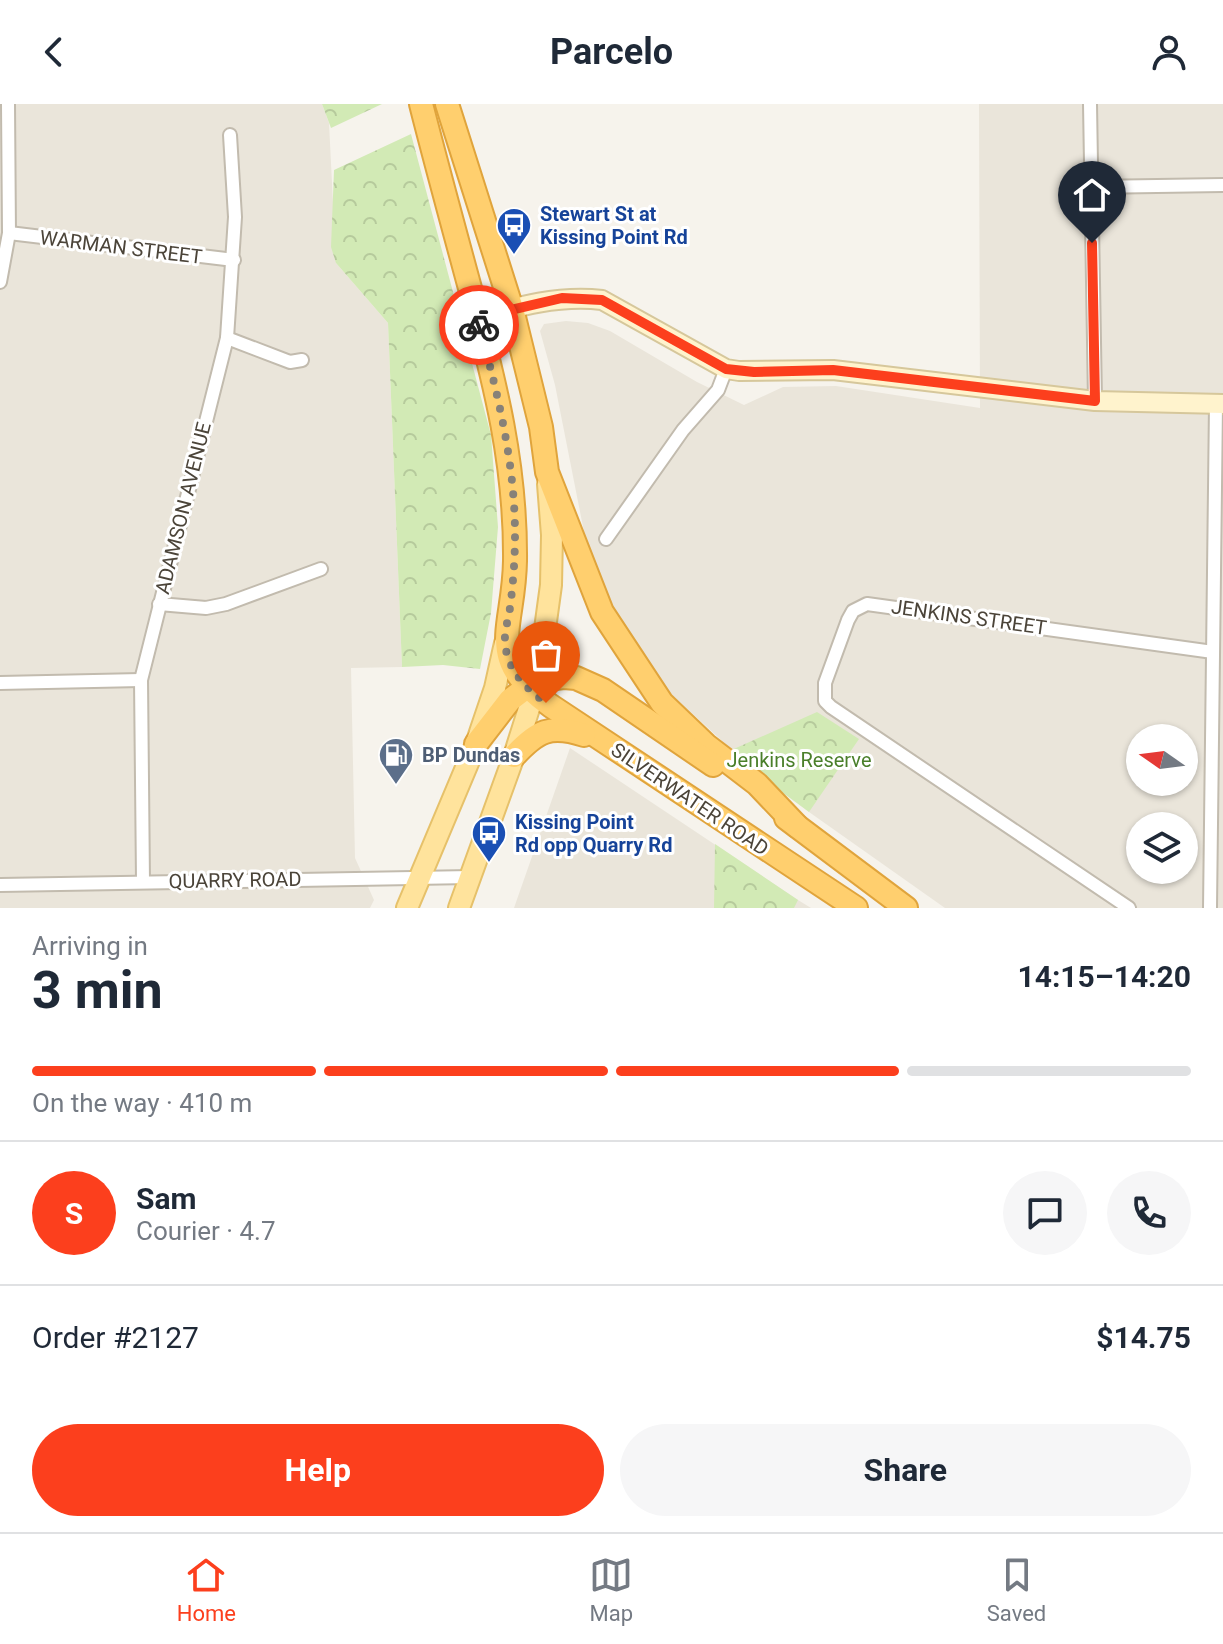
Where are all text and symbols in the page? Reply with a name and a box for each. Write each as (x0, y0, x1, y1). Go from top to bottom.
icon: back (32, 30, 76, 74)
icon: person (1147, 30, 1191, 74)
text: Parcelo (550, 31, 673, 73)
pin (1058, 161, 1126, 243)
icon: home (1070, 173, 1114, 217)
place label: Stewart St at Kissing Point Rd (540, 202, 688, 249)
bus stop icon: Stewart St at Kissing Point Rd (495, 206, 533, 256)
street label: WARMAN STREET (38, 225, 204, 269)
courier (439, 285, 519, 365)
icon: bike (457, 303, 501, 347)
street label: ADAMSON AVENUE (150, 420, 216, 596)
street label: JENKINS STREET (890, 594, 1048, 640)
pin (512, 621, 580, 703)
icon: bag (524, 633, 568, 677)
north arrow (1126, 724, 1198, 796)
map controls (1126, 724, 1198, 884)
fuel station icon: BP Dundas (377, 736, 415, 786)
street label: SILVERWATER ROAD (607, 737, 773, 861)
place label: BP Dundas (422, 743, 520, 767)
park label: Jenkins Reserve (727, 748, 872, 772)
place label: Kissing Point Rd opp Quarry Rd (515, 810, 672, 857)
button: layers (1126, 812, 1198, 884)
bus stop icon: Kissing Point Rd opp Quarry Rd (470, 814, 508, 864)
street label: QUARRY ROAD (168, 867, 302, 893)
text: Arriving in (32, 931, 148, 961)
text: 14:15–14:20 (1017, 959, 1191, 994)
text: 3 min (32, 960, 163, 1021)
text: On the way · 410 m (32, 1088, 252, 1118)
button: chat (1003, 1171, 1087, 1255)
button: phone (1107, 1171, 1191, 1255)
text: Sam (136, 1181, 197, 1216)
text: S (65, 1196, 83, 1231)
text: Courier · 4.7 (136, 1216, 276, 1246)
text: Order #2127 (32, 1320, 199, 1355)
text: $14.75 (1096, 1320, 1191, 1355)
button: Help (32, 1424, 604, 1516)
button: Share (620, 1424, 1191, 1516)
tab: Home (177, 1553, 236, 1626)
tab: Map (589, 1553, 633, 1626)
tab: Saved (987, 1553, 1046, 1626)

